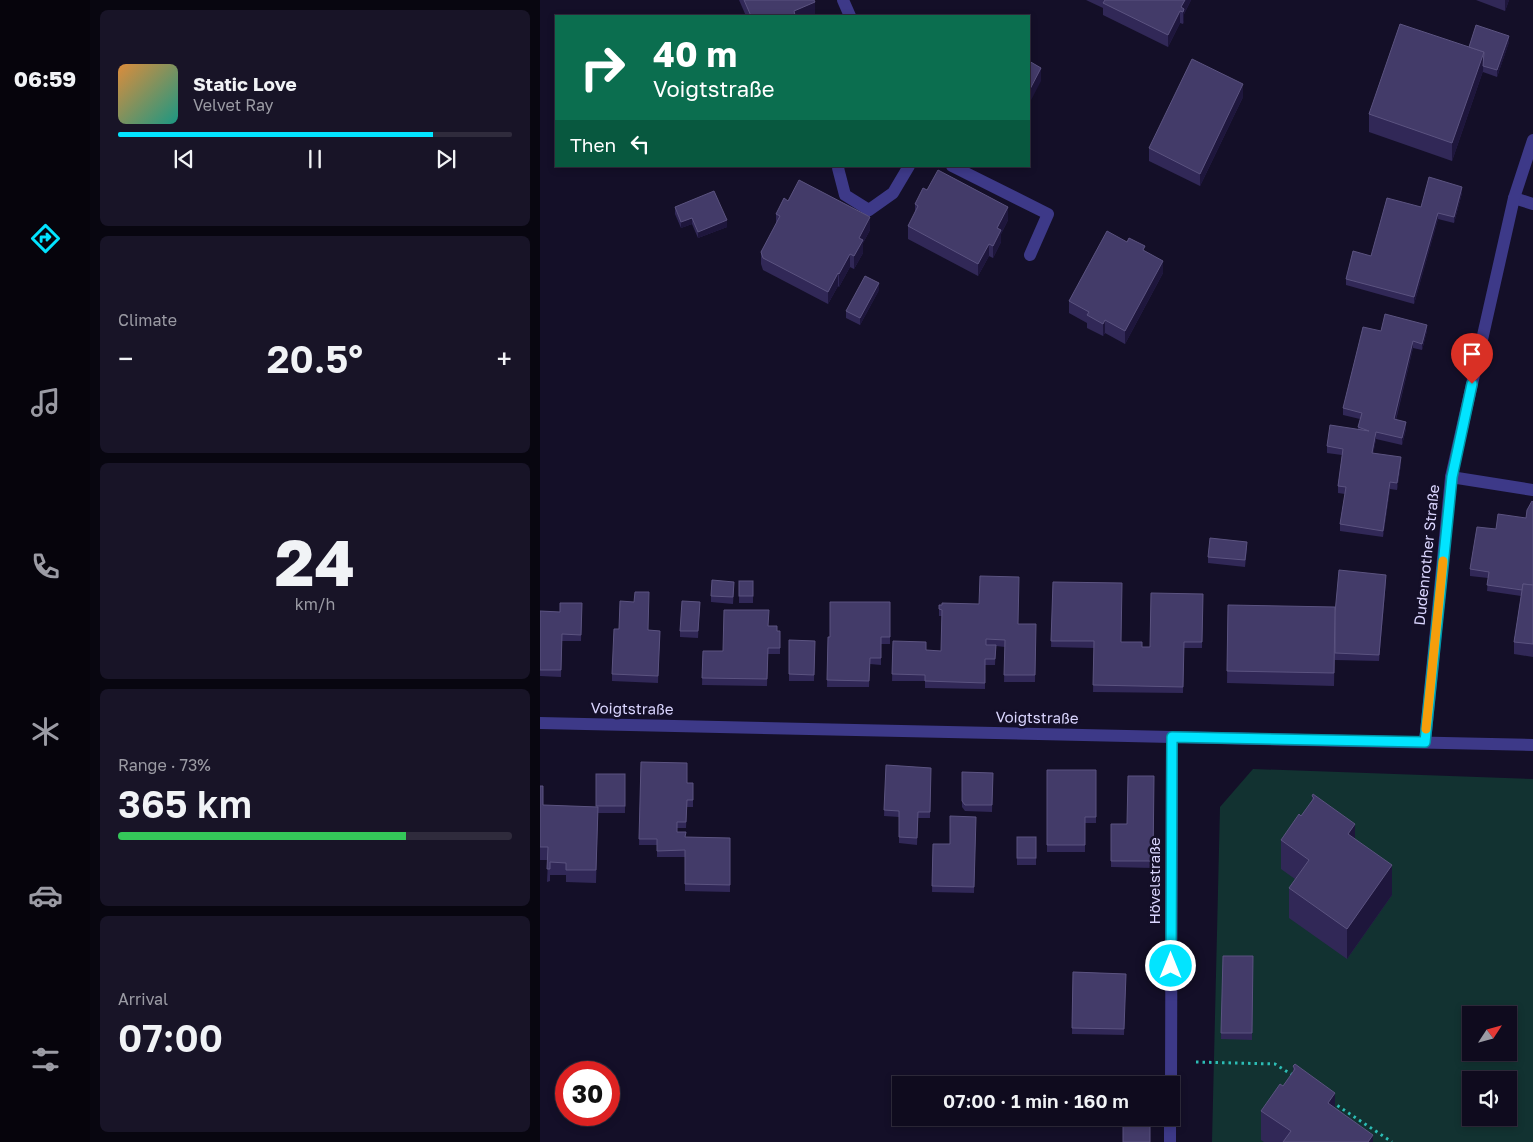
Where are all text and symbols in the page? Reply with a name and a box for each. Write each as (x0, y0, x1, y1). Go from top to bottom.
text: 40 m (653, 33, 737, 75)
icon: right (570, 35, 635, 100)
text: 06:59 (14, 65, 76, 92)
text: Static Love (193, 72, 297, 95)
text: Voigtstraße (653, 75, 775, 102)
text: Velvet Ray (193, 95, 274, 115)
icon: left (626, 130, 654, 158)
text: Then (570, 133, 616, 156)
icon: previous (170, 145, 198, 173)
icon: pause (301, 145, 329, 173)
icon: next (432, 145, 460, 173)
icon: directions (28, 221, 63, 256)
text: Climate (118, 310, 177, 330)
pin (1451, 333, 1493, 384)
text: 20.5° (267, 336, 363, 381)
icon: arrive (1458, 340, 1486, 368)
text: − (118, 342, 133, 375)
text: + (497, 342, 512, 375)
icon: music (28, 385, 63, 420)
street label: Dudenrother Straße (1410, 483, 1442, 626)
text: 24 (275, 522, 355, 600)
icon: phone (28, 549, 63, 584)
text: km/h (295, 594, 335, 614)
street label: Voigtstraße (590, 698, 674, 718)
street label: Voigtstraße (995, 707, 1079, 727)
icon: climate (28, 714, 63, 749)
text: Range · 73% (118, 755, 211, 775)
text: 365 km (118, 781, 252, 826)
street label: Hövelstraße (1145, 837, 1163, 925)
icon: car (28, 878, 63, 913)
position arrow (1144, 939, 1196, 991)
text: Arrival (118, 989, 168, 1009)
north arrow (1462, 1006, 1518, 1061)
map controls (1462, 1006, 1517, 1126)
text: 07:00 (118, 1015, 223, 1060)
icon: filters (28, 1042, 63, 1077)
speed limit sign: 30 (555, 1061, 620, 1126)
button: sound (1462, 1071, 1517, 1126)
text: 07:00 · 1 min · 160 m (943, 1089, 1129, 1112)

